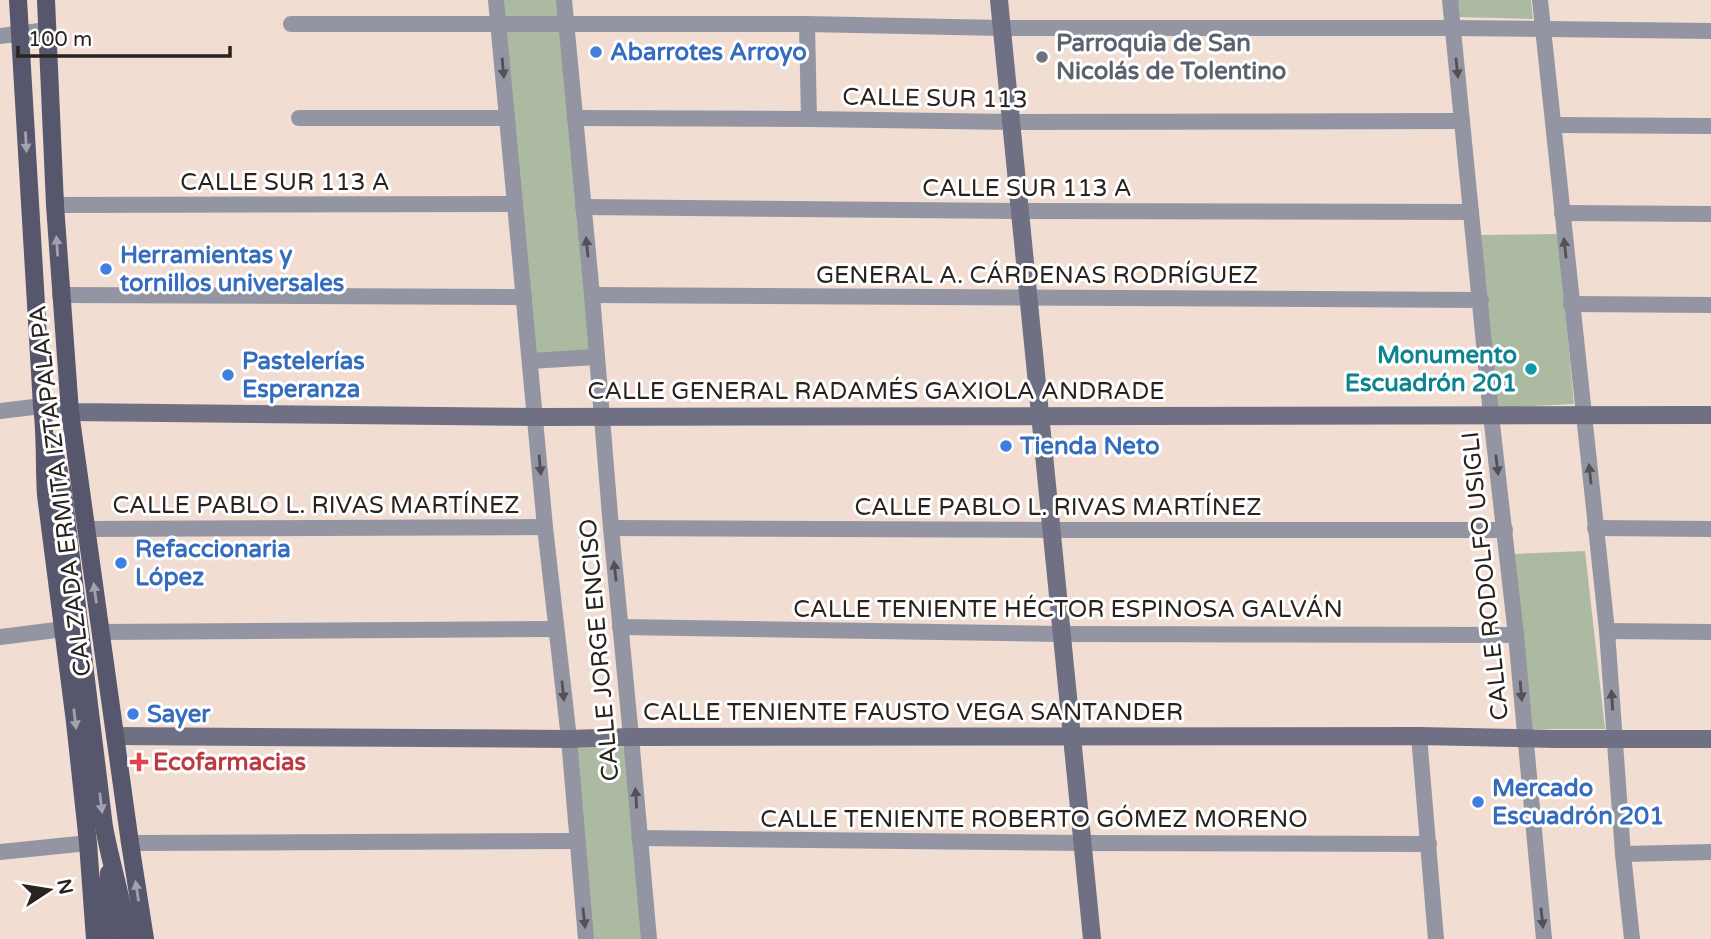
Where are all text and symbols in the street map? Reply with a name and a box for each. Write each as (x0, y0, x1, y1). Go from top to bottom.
scale bar (18, 14, 229, 58)
text: 100 m (28, 27, 92, 52)
place label: Parroquia de San Nicolás de Tolentino (1056, 29, 1286, 86)
place label: Abarrotes Arroyo (610, 38, 807, 67)
marker: Abarrotes Arroyo (588, 44, 604, 60)
marker: Parroquia de San Nicolás de Tolentino (1034, 49, 1050, 65)
one-way arrow (498, 57, 509, 79)
one-way arrow (1451, 57, 1462, 79)
street label: CALLE SUR 113 (842, 82, 1028, 115)
one-way arrow (21, 131, 32, 153)
street label: CALLE SUR 113 A (180, 168, 390, 197)
street label: CALLE SUR 113 A (922, 174, 1132, 203)
one-way arrow (52, 235, 63, 257)
one-way arrow (582, 236, 593, 258)
one-way arrow (1559, 236, 1570, 258)
place label: Herramientas y tornillos universales (120, 241, 344, 298)
street label: GENERAL A. CÁRDENAS RODRÍGUEZ (816, 260, 1258, 290)
marker: Herramientas y tornillos universales (98, 261, 114, 277)
street label: CALZADA ERMITA IZTAPALAPA (23, 304, 98, 678)
place label: Monumento Escuadrón 201 (1345, 341, 1517, 398)
place label: Pastelerías Esperanza (242, 347, 365, 404)
marker: Monumento Escuadrón 201 (1523, 361, 1539, 377)
marker: Pastelerías Esperanza (220, 367, 236, 383)
street label: CALLE GENERAL RADAMÉS GAXIOLA ANDRADE (587, 376, 1165, 406)
street label: CALLE RODOLFO USIGLI (1456, 430, 1515, 722)
place label: Tienda Neto (1019, 432, 1160, 461)
marker: Tienda Neto (998, 438, 1014, 454)
one-way arrow (534, 454, 545, 476)
one-way arrow (1492, 454, 1503, 476)
one-way arrow (1584, 463, 1595, 485)
street label: CALLE PABLO L. RIVAS MARTÍNEZ (112, 490, 520, 520)
street label: CALLE PABLO L. RIVAS MARTÍNEZ (854, 492, 1262, 522)
street label: CALLE JORGE ENCISO (574, 517, 625, 783)
place label: Refaccionaria López (135, 535, 291, 592)
marker: Refaccionaria López (113, 555, 129, 571)
one-way arrow (609, 560, 620, 582)
one-way arrow (90, 582, 101, 604)
street label: CALLE TENIENTE HÉCTOR ESPINOSA GALVÁN (793, 594, 1343, 624)
one-way arrow (1516, 680, 1527, 702)
one-way arrow (558, 681, 569, 703)
one-way arrow (1606, 689, 1617, 711)
street label: CALLE TENIENTE FAUSTO VEGA SANTANDER (643, 698, 1183, 727)
place label: Sayer (147, 700, 211, 729)
marker: Sayer (125, 706, 141, 722)
one-way arrow (69, 708, 80, 730)
place label: Ecofarmacias (153, 748, 306, 777)
marker: Ecofarmacias (131, 754, 147, 770)
place label: Mercado Escuadrón 201 (1492, 774, 1664, 831)
one-way arrow (630, 787, 641, 809)
one-way arrow (96, 792, 107, 814)
marker: Mercado Escuadrón 201 (1470, 794, 1486, 810)
street label: CALLE TENIENTE ROBERTO GÓMEZ MORENO (760, 804, 1308, 834)
north arrow (14, 855, 84, 925)
text: N (52, 877, 77, 896)
one-way arrow (131, 880, 142, 902)
one-way arrow (579, 907, 590, 929)
one-way arrow (1537, 907, 1548, 929)

